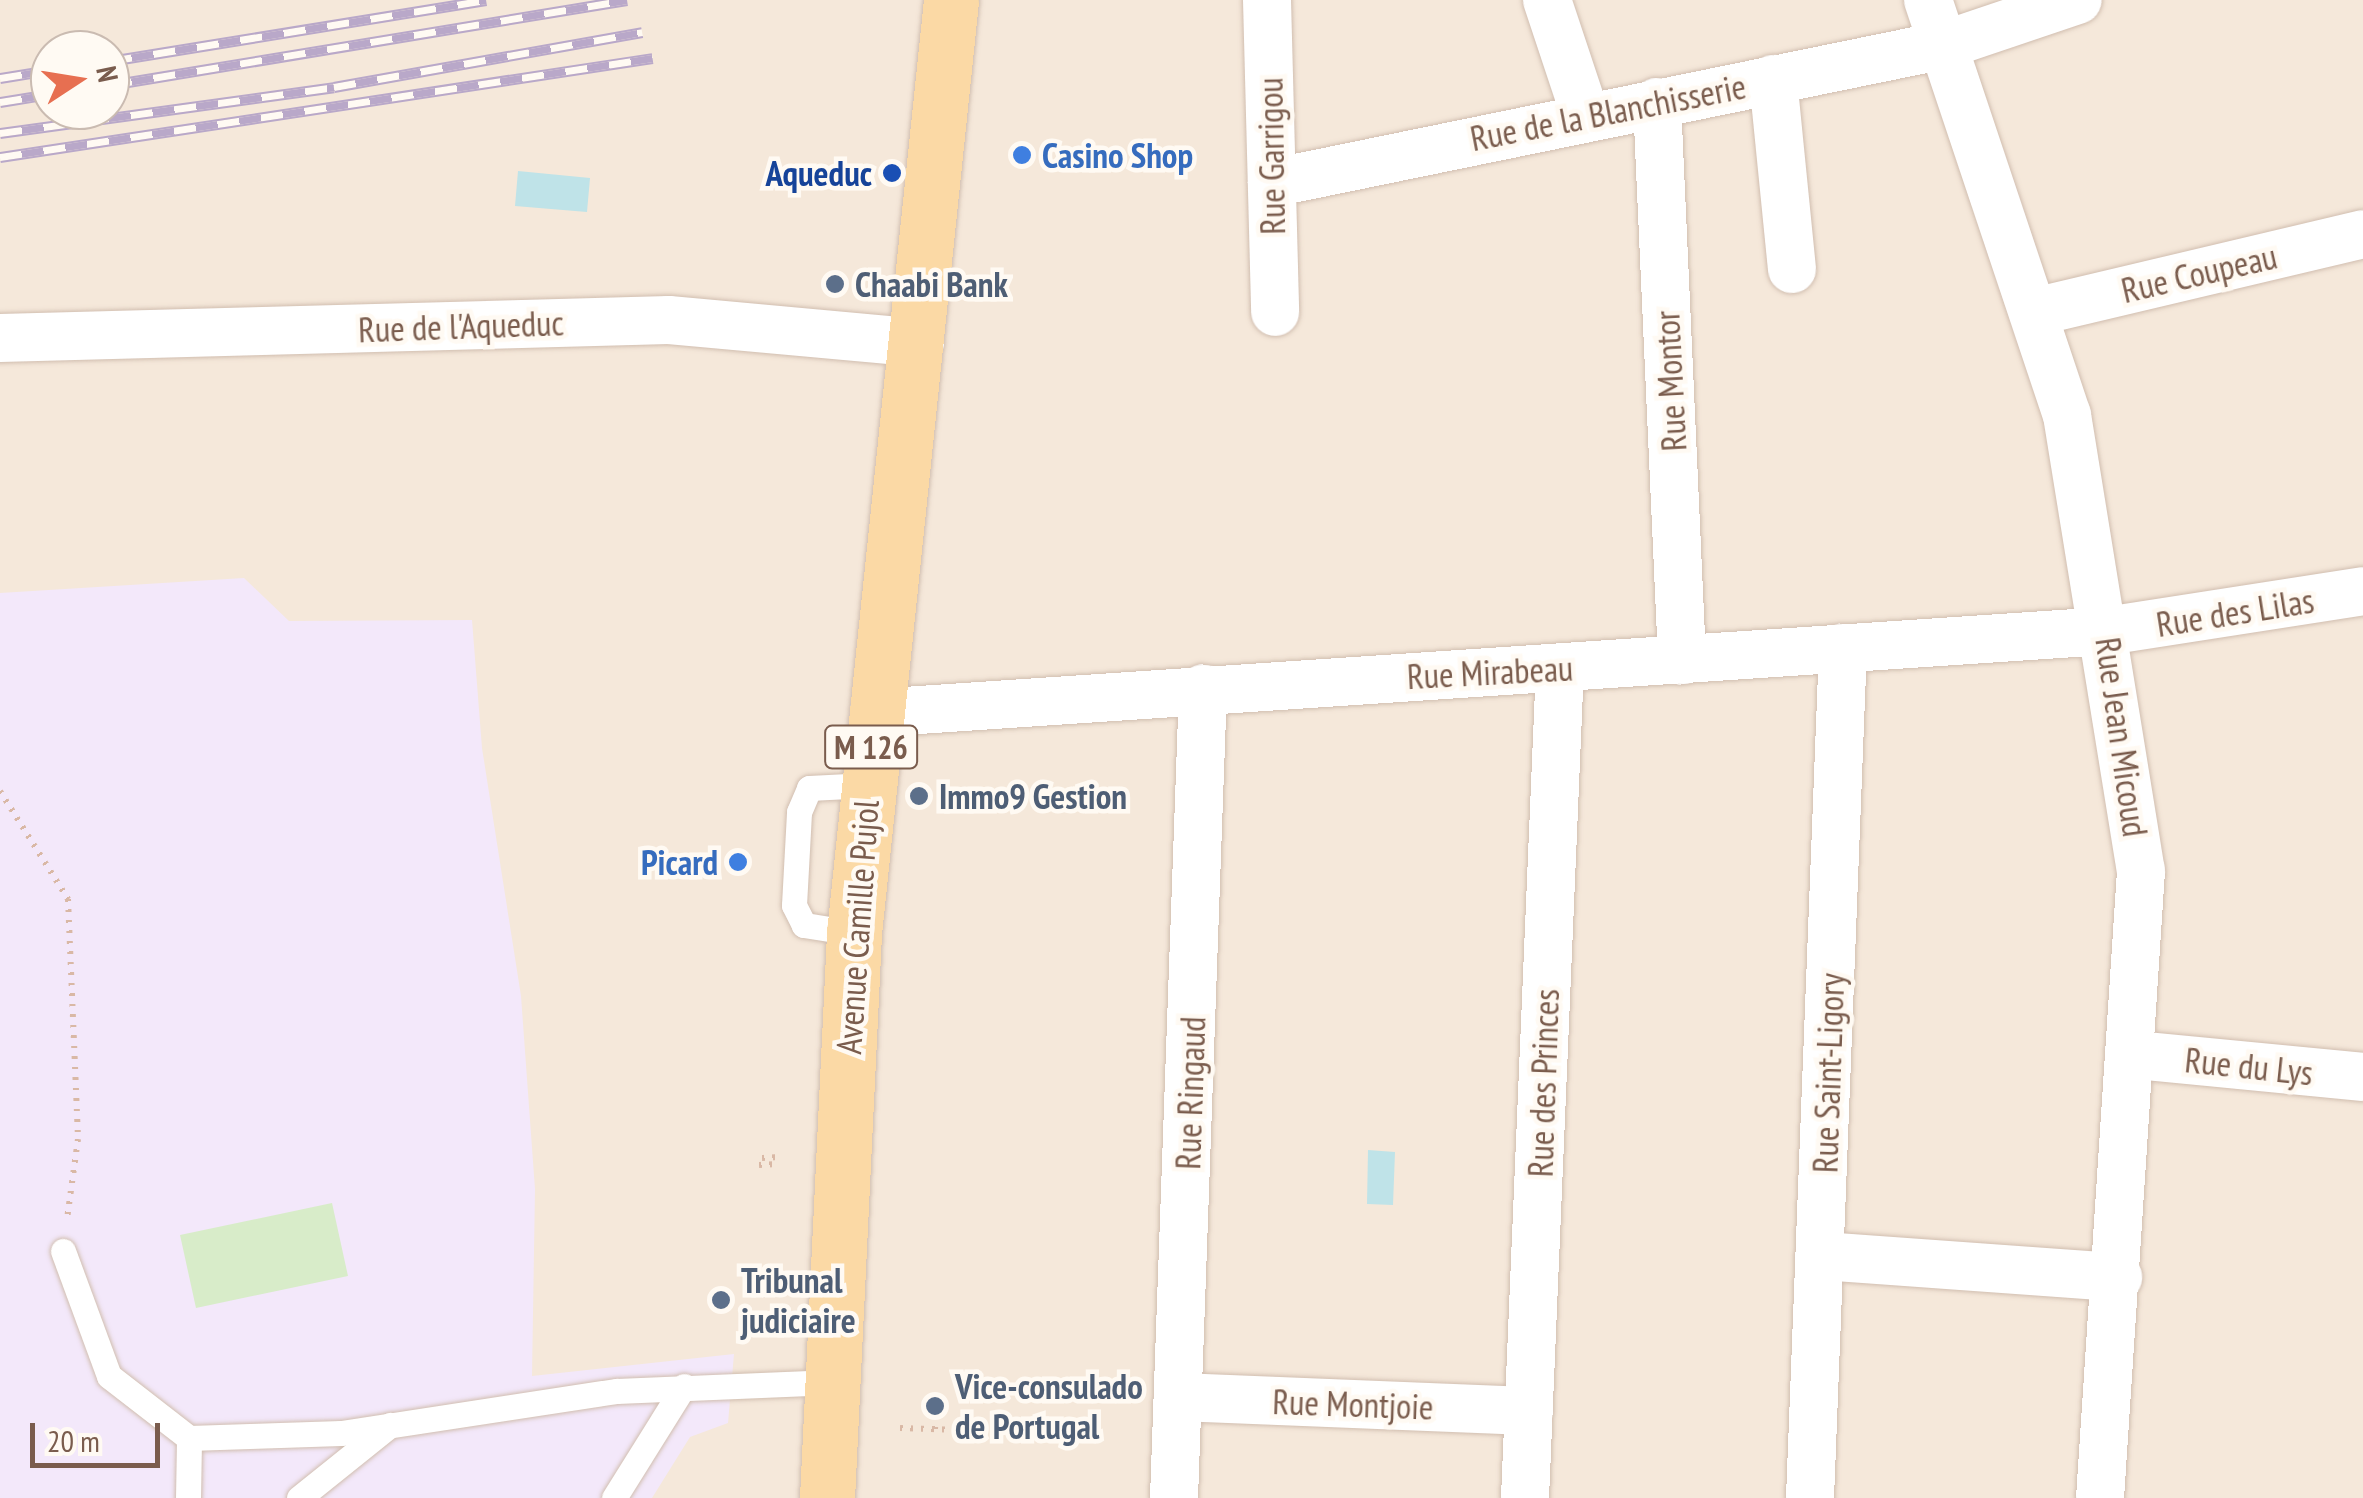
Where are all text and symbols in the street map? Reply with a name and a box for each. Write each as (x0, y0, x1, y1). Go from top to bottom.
north arrow (30, 30, 130, 130)
text: N (88, 63, 128, 85)
street label: Rue de la Blanchisserie (1467, 65, 1749, 159)
street label: Rue Garrigou (1249, 77, 1293, 235)
place label: Casino Shop (1042, 134, 1193, 176)
marker: Casino Shop (1011, 144, 1033, 166)
place label: Aqueduc (765, 152, 872, 194)
marker: Aqueduc (881, 162, 903, 184)
street label: Rue Coupeau (2117, 235, 2281, 311)
place label: Chaabi Bank (855, 263, 1008, 305)
marker: Chaabi Bank (824, 273, 846, 295)
street label: Rue de l'Aqueduc (357, 301, 565, 351)
street label: Rue Montor (1645, 310, 1695, 452)
street label: Rue des Lilas (2153, 579, 2317, 645)
street label: Rue Jean Micoud (2087, 635, 2157, 839)
street label: Rue Mirabeau (1406, 647, 1574, 697)
road number: M 126 (824, 720, 918, 774)
place label: Immo9 Gestion (939, 775, 1127, 817)
marker: Immo9 Gestion (908, 785, 930, 807)
street label: Avenue Camille Pujol (827, 798, 887, 1056)
place label: Picard (641, 841, 718, 883)
marker: Picard (727, 851, 749, 873)
street label: Rue Saint-Ligory (1804, 972, 1852, 1174)
street label: Rue des Princes (1519, 988, 1567, 1178)
street label: Rue Ringaud (1166, 1016, 1214, 1170)
street label: Rue du Lys (2183, 1038, 2315, 1094)
place label: Tribunal judiciaire (741, 1259, 856, 1341)
marker: Tribunal judiciaire (710, 1289, 732, 1311)
place label: Vice-consulado de Portugal (955, 1365, 1143, 1447)
street label: Rue Montjoie (1272, 1380, 1434, 1428)
marker: Vice-consulado de Portugal (924, 1395, 946, 1417)
scale bar (35, 1403, 165, 1465)
text: 20 m (47, 1421, 100, 1460)

